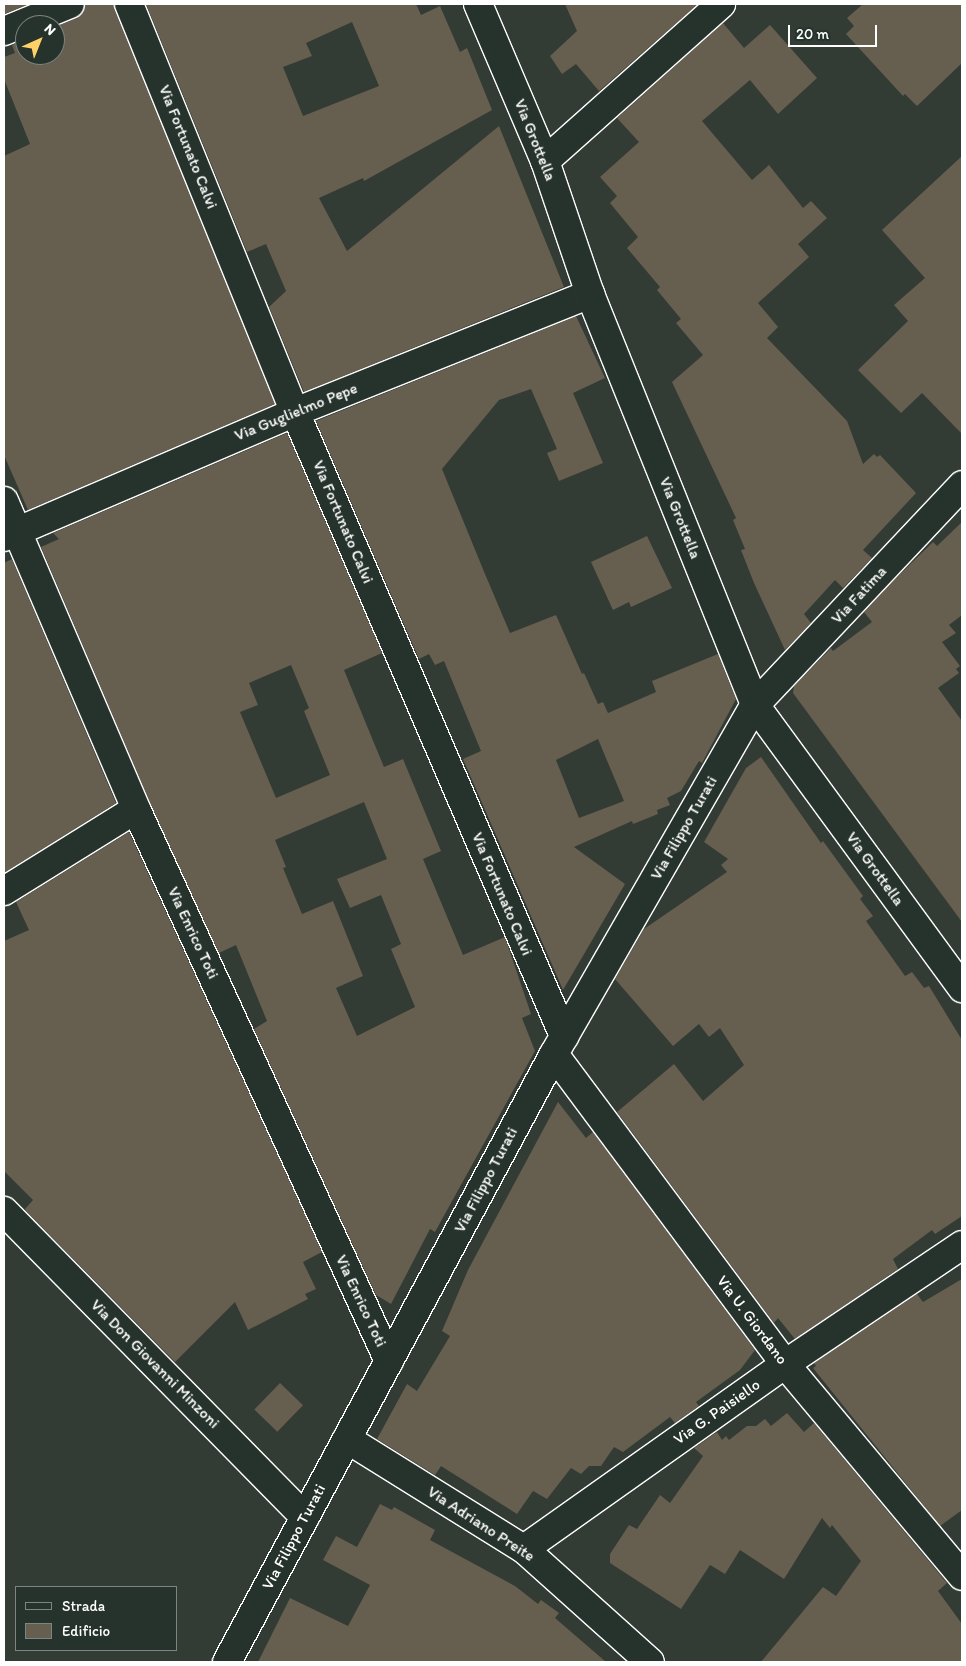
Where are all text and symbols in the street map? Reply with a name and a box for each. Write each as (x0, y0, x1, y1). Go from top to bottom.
north arrow (15, 15, 65, 65)
scale bar (791, 15, 880, 47)
text: N (41, 20, 59, 39)
text: 20 m (796, 25, 829, 43)
street label: Via Fortunato Calvi (154, 82, 222, 212)
street label: Via Grottella (510, 96, 560, 184)
street label: Via Guglielmo Pepe (231, 378, 361, 446)
street label: Via Fortunato Calvi (308, 458, 378, 586)
street label: Via Grottella (655, 474, 705, 562)
street label: Via Fatima (827, 562, 891, 628)
street label: Via Filippo Turati (647, 773, 721, 883)
street label: Via Grottella (842, 828, 908, 910)
street label: Via Fortunato Calvi (467, 830, 537, 958)
street label: Via Enrico Toti (164, 885, 222, 981)
street label: Via Filippo Turati (451, 1125, 521, 1235)
street label: Via Enrico Toti (332, 1253, 390, 1349)
street label: Via U. Giordano (712, 1272, 792, 1368)
street label: Via Don Giovanni Minzoni (86, 1295, 224, 1433)
street label: Via G. Paisiello (670, 1375, 764, 1449)
street label: Via Filippo Turati (259, 1482, 329, 1592)
street label: Via Adriano Preite (424, 1482, 538, 1566)
legend (15, 1586, 178, 1651)
text: Strada (62, 1597, 105, 1615)
text: Edificio (62, 1622, 110, 1640)

